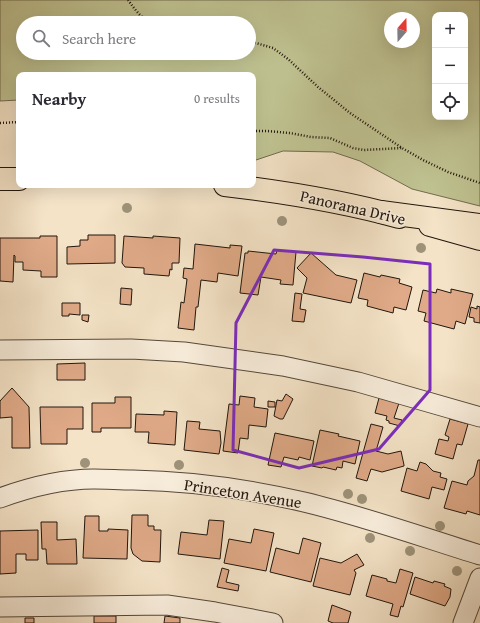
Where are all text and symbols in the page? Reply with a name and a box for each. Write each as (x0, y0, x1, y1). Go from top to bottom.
north arrow (384, 12, 420, 48)
map controls (432, 12, 468, 120)
button: + (432, 12, 468, 48)
search box (16, 16, 256, 60)
icon: search (30, 27, 52, 49)
text: Search here (62, 28, 136, 49)
button: − (432, 48, 468, 84)
button: locate (432, 84, 468, 120)
text: Nearby (32, 86, 86, 111)
text: 0 results (194, 89, 240, 108)
street label: Panorama Drive (298, 183, 408, 231)
street label: Princeton Avenue (182, 472, 304, 514)

